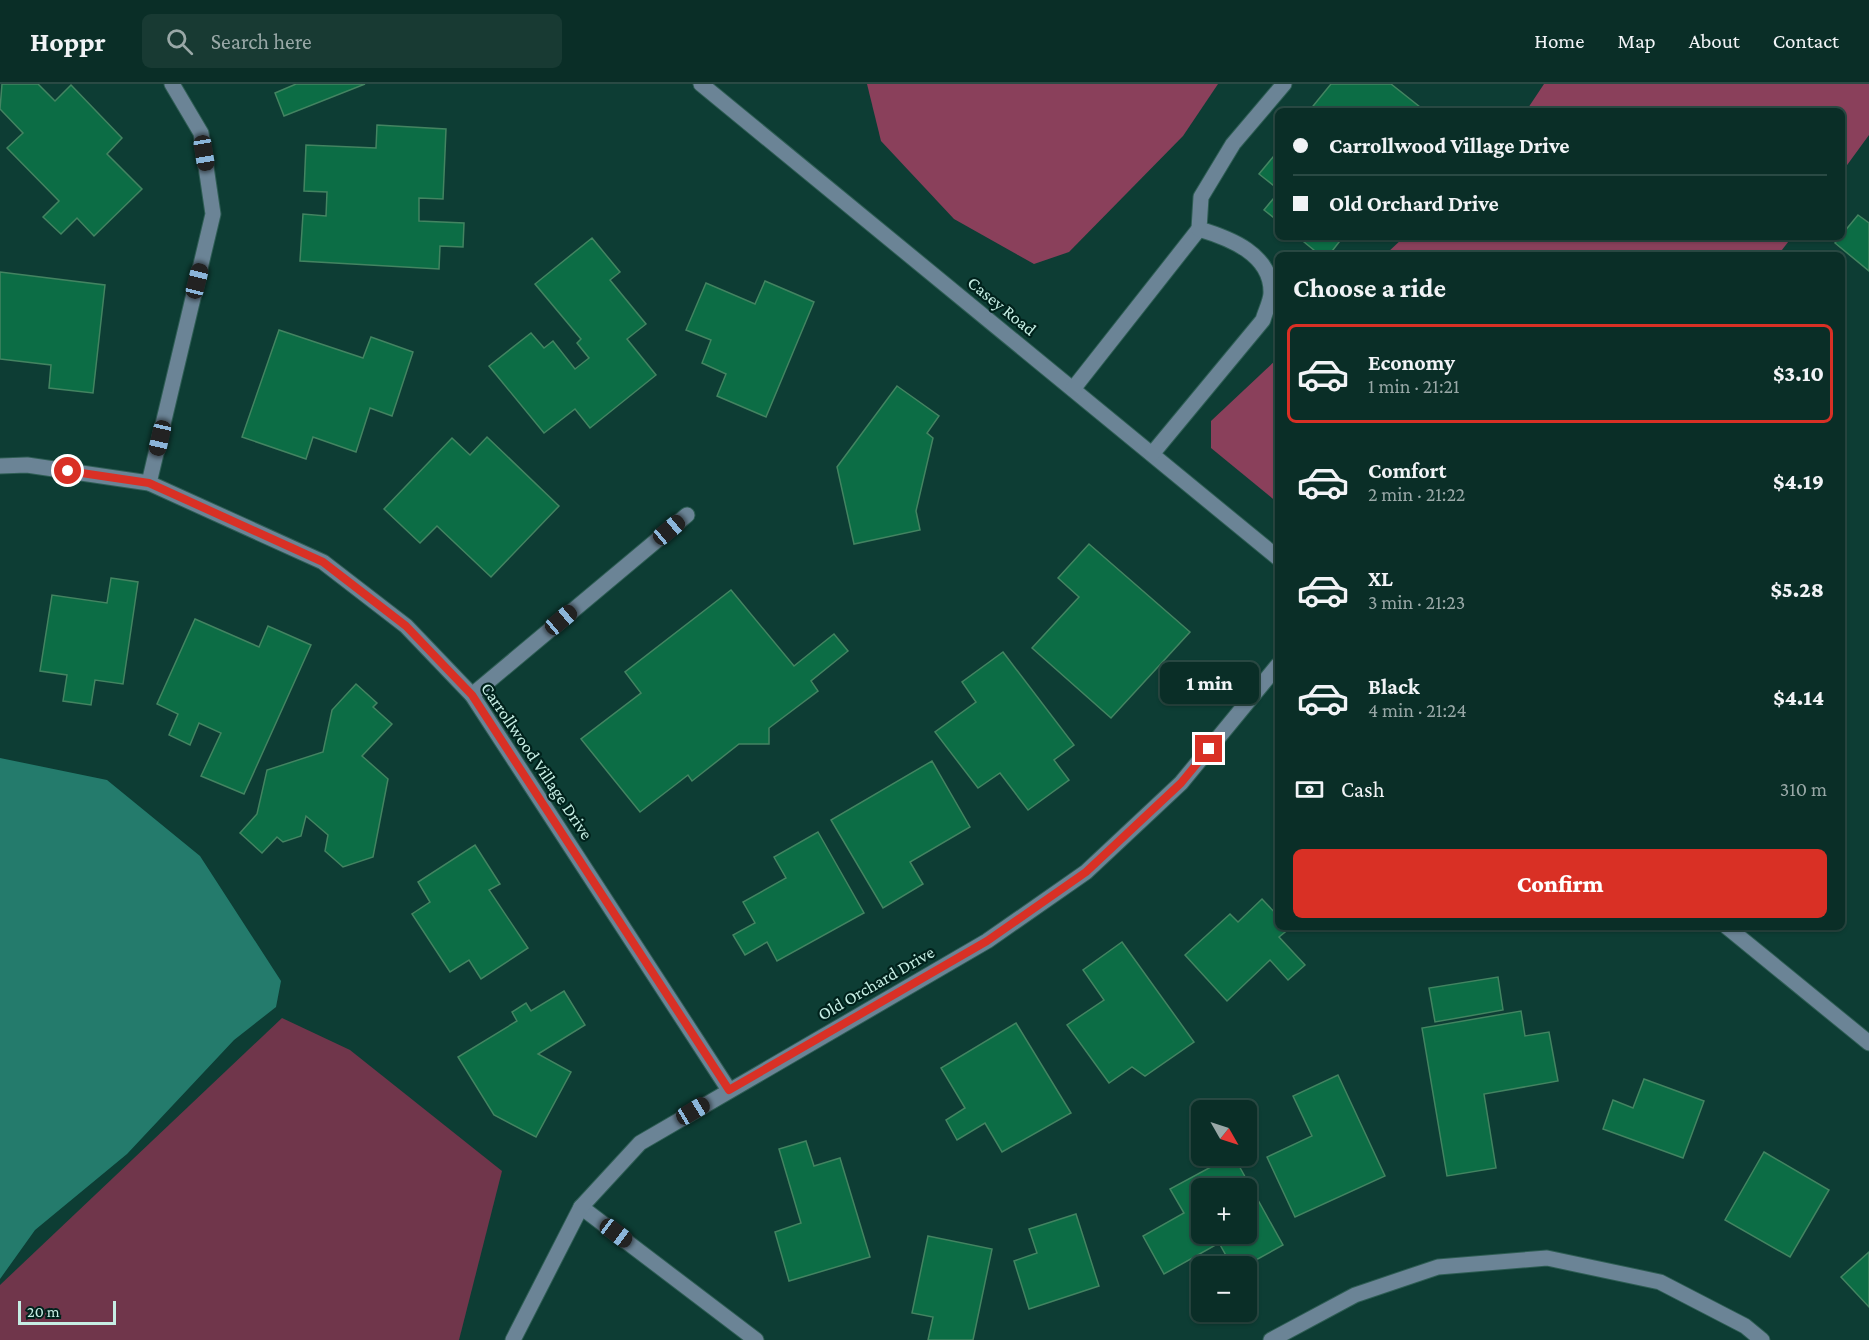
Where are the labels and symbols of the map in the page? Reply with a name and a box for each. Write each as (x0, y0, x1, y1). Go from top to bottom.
car (192, 134, 216, 172)
car (184, 261, 210, 301)
street label: Casey Road (964, 272, 1041, 340)
car (147, 418, 173, 458)
route start (54, 457, 81, 484)
car (649, 512, 689, 548)
car (541, 602, 581, 638)
callout: 1 min (1160, 662, 1258, 704)
street label: Carrollwood Village Drive (477, 679, 597, 843)
route end (1195, 735, 1222, 762)
street label: Old Orchard Drive (814, 942, 938, 1024)
car (673, 1094, 713, 1128)
north arrow (1191, 1100, 1257, 1166)
car (596, 1215, 636, 1251)
scale bar (18, 1298, 116, 1326)

